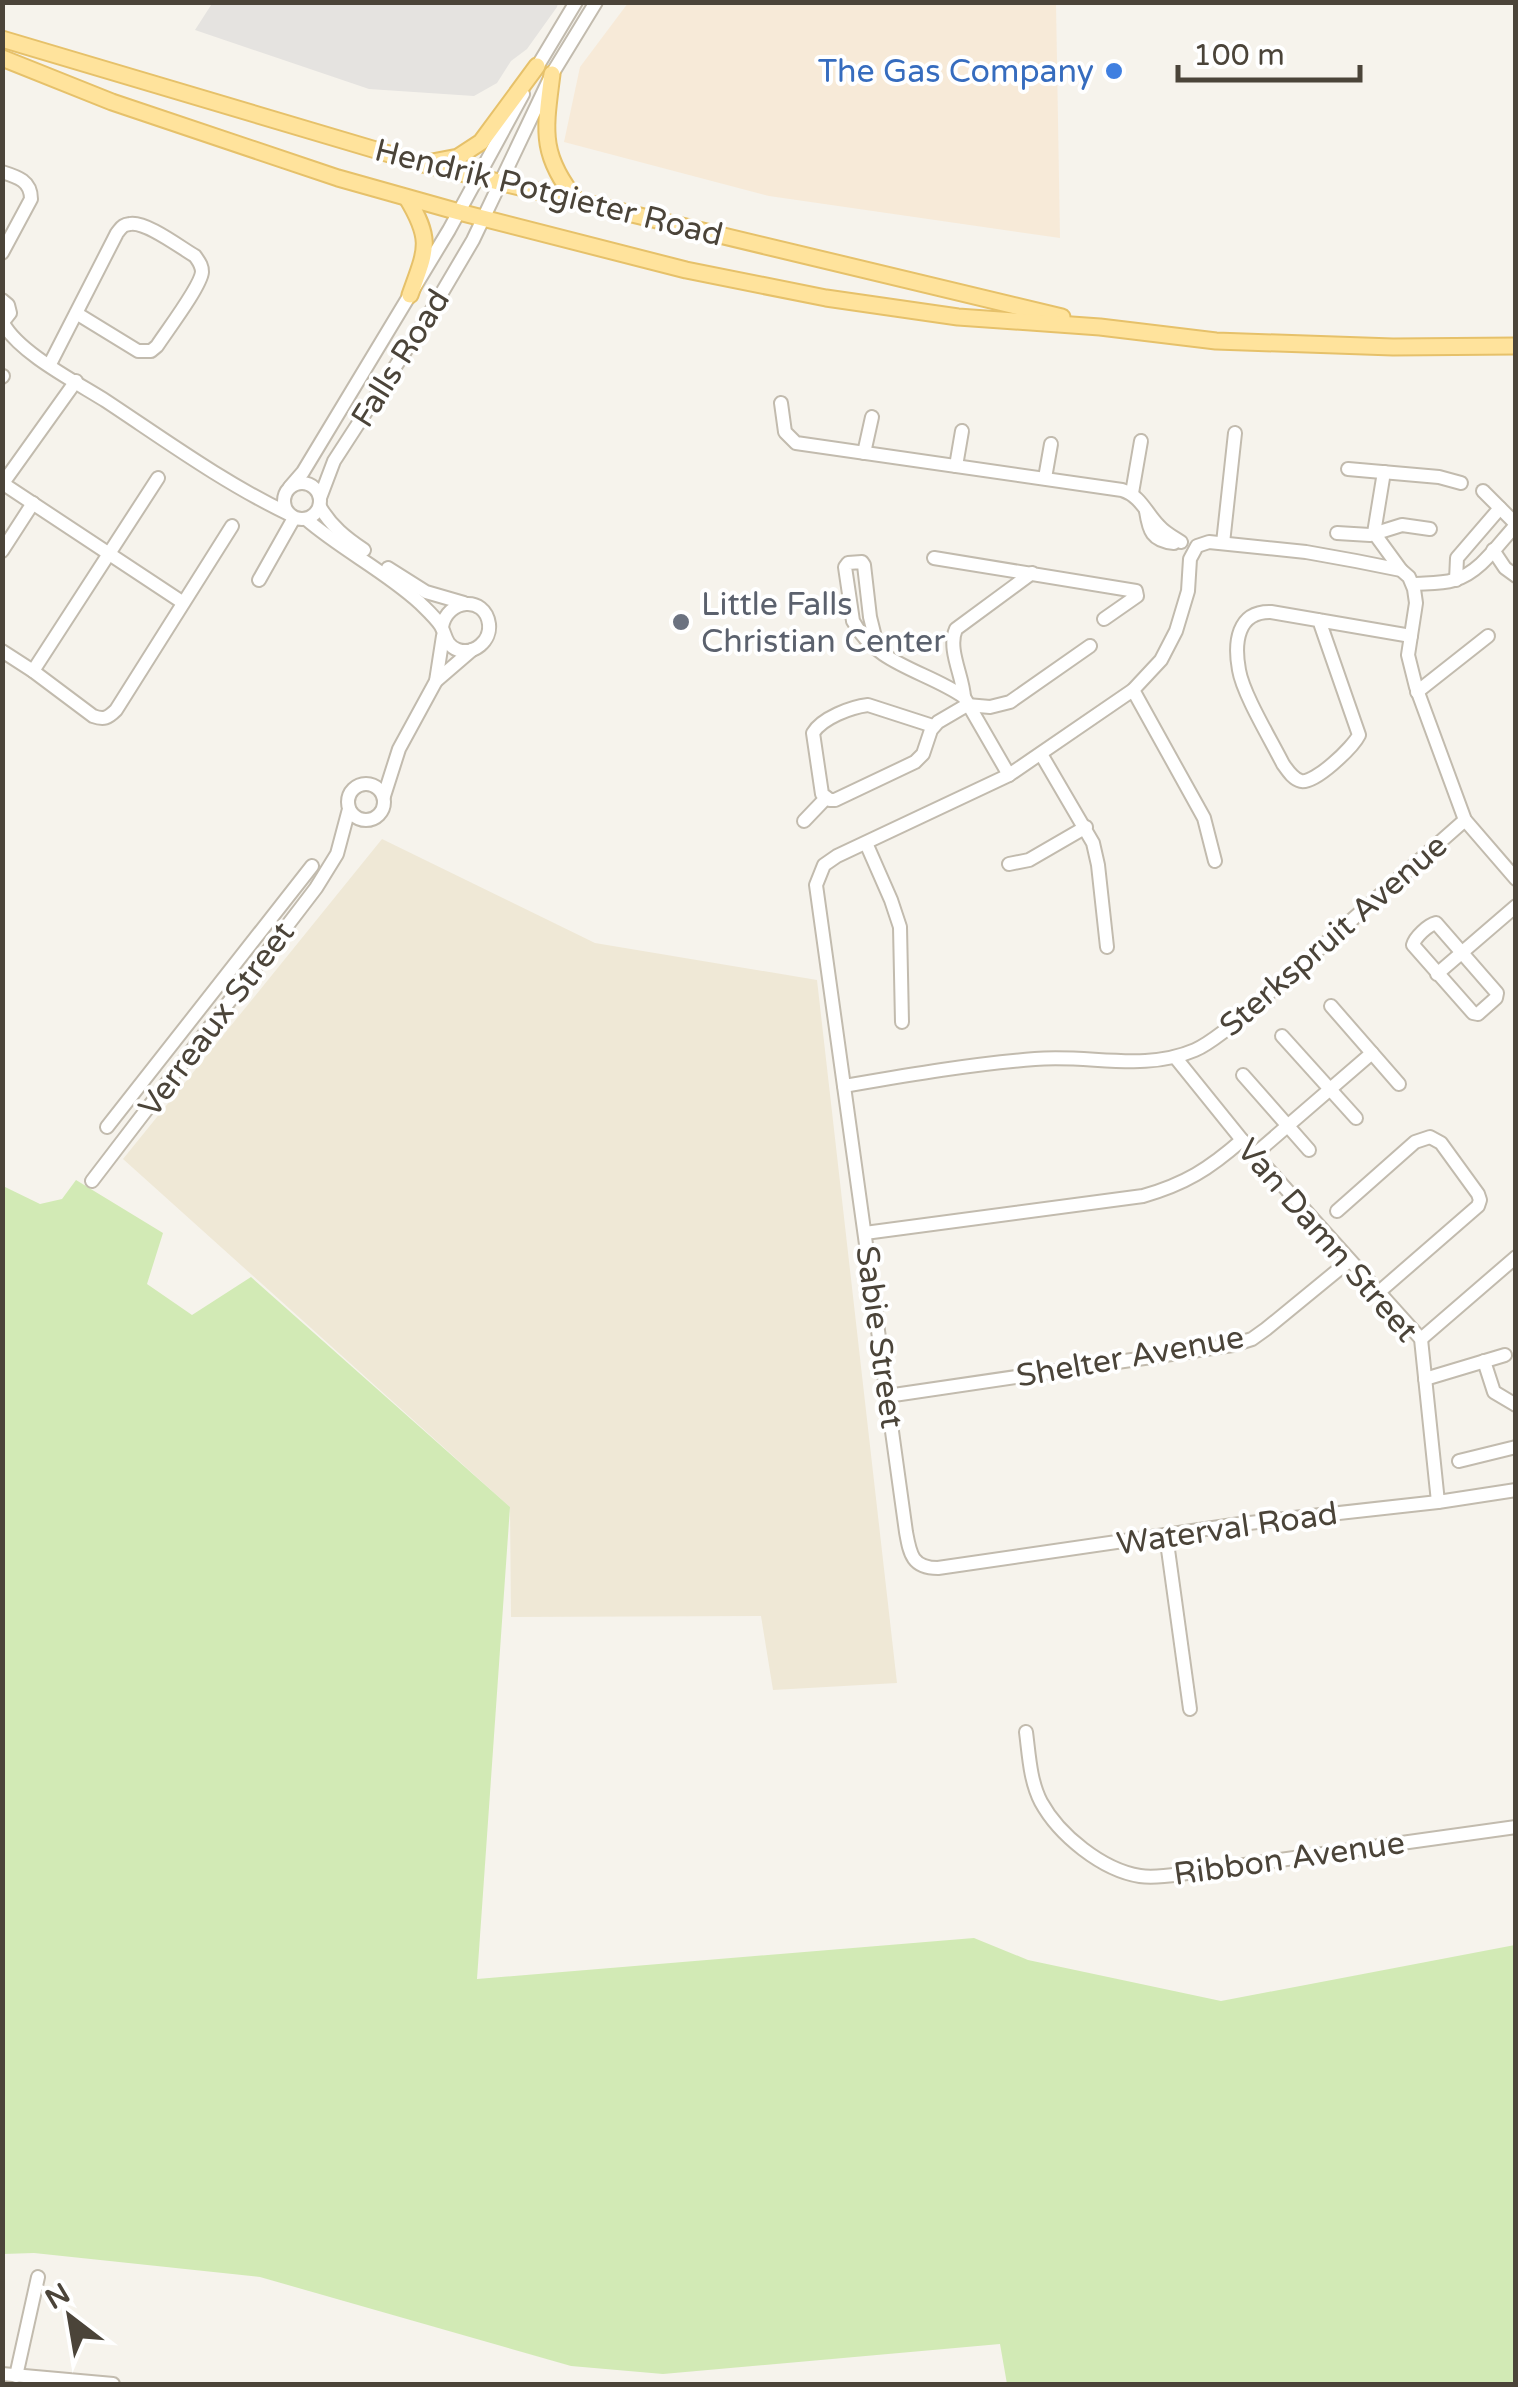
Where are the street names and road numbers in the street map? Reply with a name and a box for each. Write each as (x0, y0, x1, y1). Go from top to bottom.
street label: Hendrik Potgieter Road (371, 131, 727, 255)
street label: Falls Road (344, 283, 458, 434)
street label: Sterkspruit Avenue (1212, 827, 1455, 1045)
street label: Verreaux Street (131, 914, 303, 1125)
street label: Van Damn Street (1229, 1131, 1426, 1350)
street label: Sabie Street (847, 1244, 911, 1431)
street label: Shelter Avenue (1013, 1318, 1247, 1396)
street label: Waterval Road (1114, 1495, 1340, 1563)
street label: Ribbon Avenue (1171, 1824, 1407, 1894)

